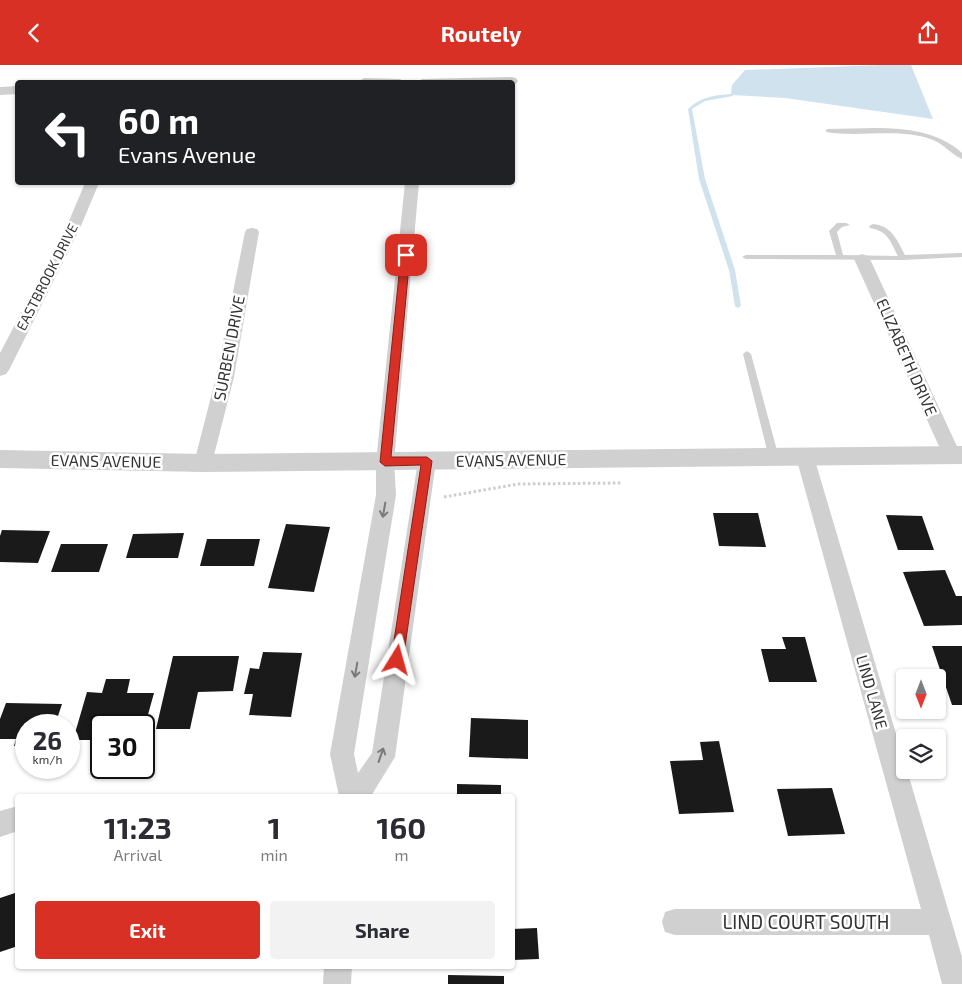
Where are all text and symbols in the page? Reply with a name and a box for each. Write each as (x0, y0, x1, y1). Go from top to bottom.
icon: back (20, 19, 48, 47)
icon: share (914, 19, 942, 47)
text: Routely (441, 20, 521, 46)
text: 60 m (118, 99, 199, 141)
icon: left (35, 100, 100, 165)
text: Evans Avenue (118, 141, 256, 167)
street label: EASTBROOK DRIVE (12, 220, 81, 333)
pin (385, 234, 427, 276)
icon: arrive (392, 241, 420, 269)
street label: SURBEN DRIVE (209, 294, 248, 402)
street label: ELIZABETH DRIVE (873, 295, 942, 418)
street label: EVANS AVENUE (456, 449, 566, 470)
street label: EVANS AVENUE (51, 450, 161, 471)
one-way arrow (378, 502, 388, 518)
position arrow (370, 633, 422, 685)
street label: LIND LANE (853, 653, 892, 731)
one-way arrow (351, 662, 361, 678)
north arrow (896, 669, 946, 719)
map controls (896, 669, 946, 779)
speed limit sign: 30 (90, 714, 155, 779)
text: 26 (33, 725, 62, 755)
button: layers (896, 729, 946, 779)
one-way arrow (377, 747, 387, 763)
text: km/h (33, 752, 62, 766)
text: 11:23 (104, 809, 172, 845)
text: 1 (268, 809, 281, 845)
text: 160 (377, 809, 426, 845)
text: Arrival (113, 845, 162, 864)
text: min (261, 845, 288, 864)
text: m (394, 845, 408, 864)
button: Exit (35, 901, 260, 959)
button: Share (270, 901, 495, 959)
street label: LIND COURT SOUTH (722, 910, 890, 933)

